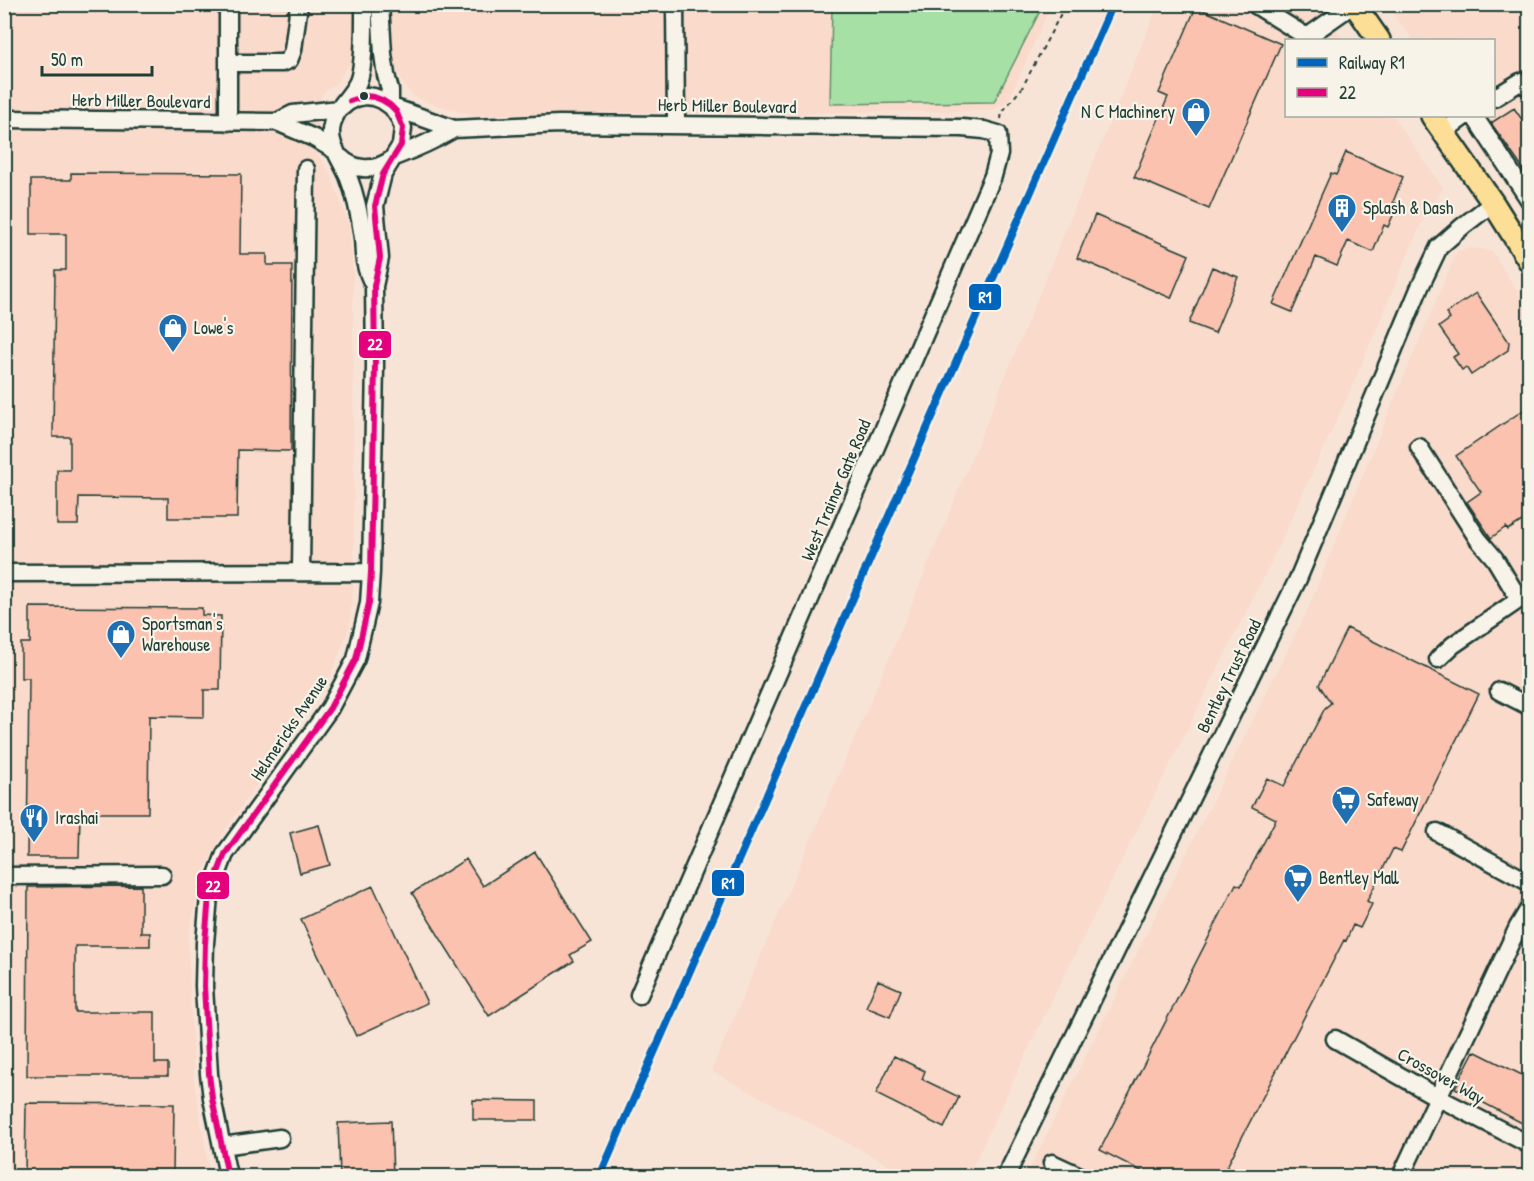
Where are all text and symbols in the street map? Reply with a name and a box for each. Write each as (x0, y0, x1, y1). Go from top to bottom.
scale bar (42, 39, 152, 77)
legend (1285, 39, 1495, 117)
text: 50 m (51, 47, 83, 72)
text: Railway R1 (1339, 50, 1405, 75)
text: 22 (1339, 80, 1356, 105)
street label: Herb Miller Boulevard (72, 87, 210, 114)
unlabelled marker (358, 90, 370, 102)
street label: Herb Miller Boulevard (658, 92, 796, 119)
shop icon: N C Machinery (1180, 96, 1212, 138)
place label: N C Machinery (1081, 99, 1175, 124)
building icon: Splash & Dash (1326, 192, 1358, 234)
place label: Splash & Dash (1363, 195, 1454, 220)
line badge: R1 (968, 283, 1002, 311)
text: R1 (978, 286, 992, 308)
shop icon: Lowe's (157, 312, 189, 354)
place label: Lowe's (194, 315, 233, 340)
line badge: 22 (358, 330, 392, 359)
text: 22 (368, 333, 383, 355)
street label: West Trainor Gate Road (795, 415, 877, 564)
place label: Sportsman's Warehouse (142, 611, 223, 657)
street label: Bentley Trust Road (1190, 615, 1267, 737)
shop icon: Sportsman's Warehouse (105, 618, 137, 660)
street label: Helmericks Avenue (244, 670, 333, 785)
supermarket icon: Safeway (1330, 784, 1362, 826)
place label: Safeway (1367, 787, 1419, 812)
restaurant icon: Irashai (18, 802, 50, 844)
place label: Irashai (55, 805, 99, 830)
supermarket icon: Bentley Mall (1282, 862, 1314, 904)
place label: Bentley Mall (1319, 865, 1399, 890)
line badge: R1 (711, 869, 745, 897)
line badge: 22 (196, 871, 230, 900)
text: R1 (721, 872, 735, 894)
text: 22 (206, 875, 221, 897)
street label: Crossover Way (1393, 1041, 1490, 1110)

